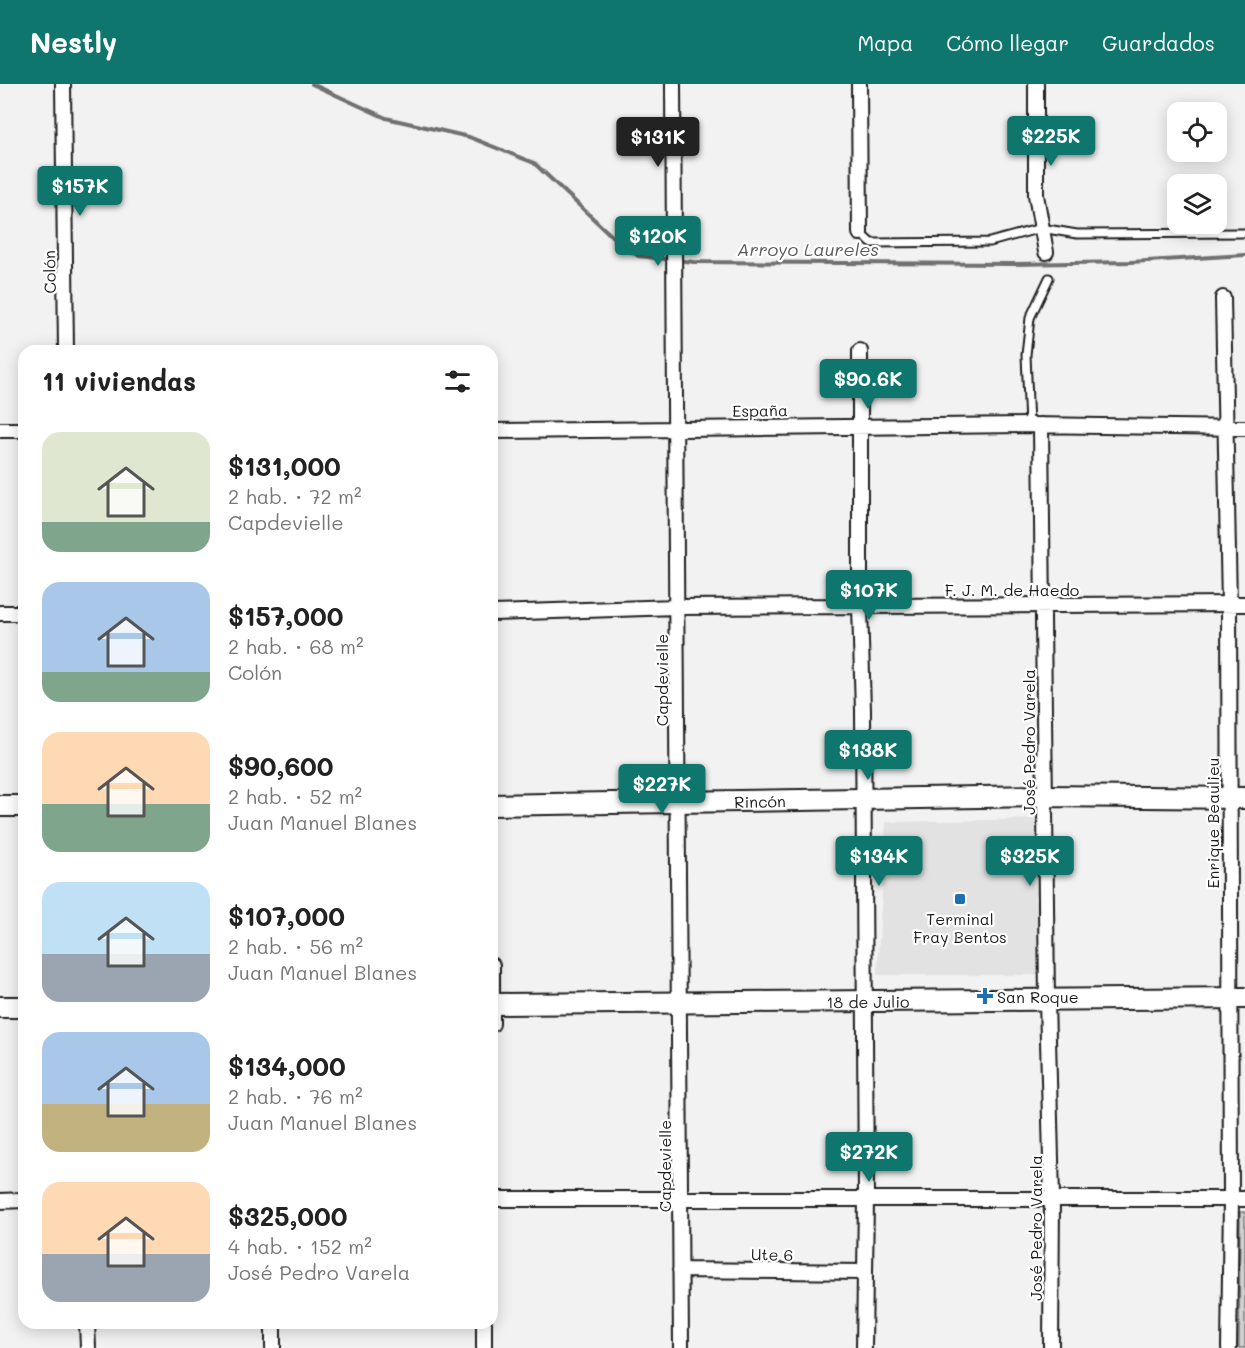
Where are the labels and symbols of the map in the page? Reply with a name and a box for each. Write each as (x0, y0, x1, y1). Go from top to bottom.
pin: $225K (1009, 116, 1093, 167)
pin: $131K (616, 117, 700, 168)
pin: $157K (38, 166, 122, 217)
pin: $120K (616, 216, 700, 267)
water label: Arroyo Laureles (737, 237, 879, 261)
street label: Colón (38, 250, 60, 294)
pin: $90.6K (819, 359, 917, 410)
street label: España (732, 399, 788, 421)
pin: $107K (827, 570, 911, 621)
street label: F. J. M. de Haedo (945, 579, 1079, 600)
street label: Capdevielle (651, 634, 672, 726)
street label: José Pedro Varela (1018, 669, 1039, 815)
pin: $138K (826, 730, 910, 781)
street label: Enrique Beaulieu (1202, 757, 1223, 889)
pin: $227K (620, 764, 704, 815)
street label: Rincón (734, 790, 786, 812)
pin: $134K (837, 836, 921, 887)
pin: $325K (988, 836, 1072, 887)
marker: Terminal Fray Bentos (953, 892, 967, 906)
place label: Terminal Fray Bentos (913, 908, 1007, 947)
place label: San Roque (997, 986, 1079, 1007)
marker: San Roque (978, 989, 992, 1003)
street label: 18 de Julio (826, 990, 910, 1012)
street label: Capdevielle (654, 1120, 675, 1212)
pin: $272K (827, 1132, 911, 1183)
street label: José Pedro Varela (1025, 1155, 1046, 1301)
street label: Ute 6 (751, 1243, 793, 1265)

